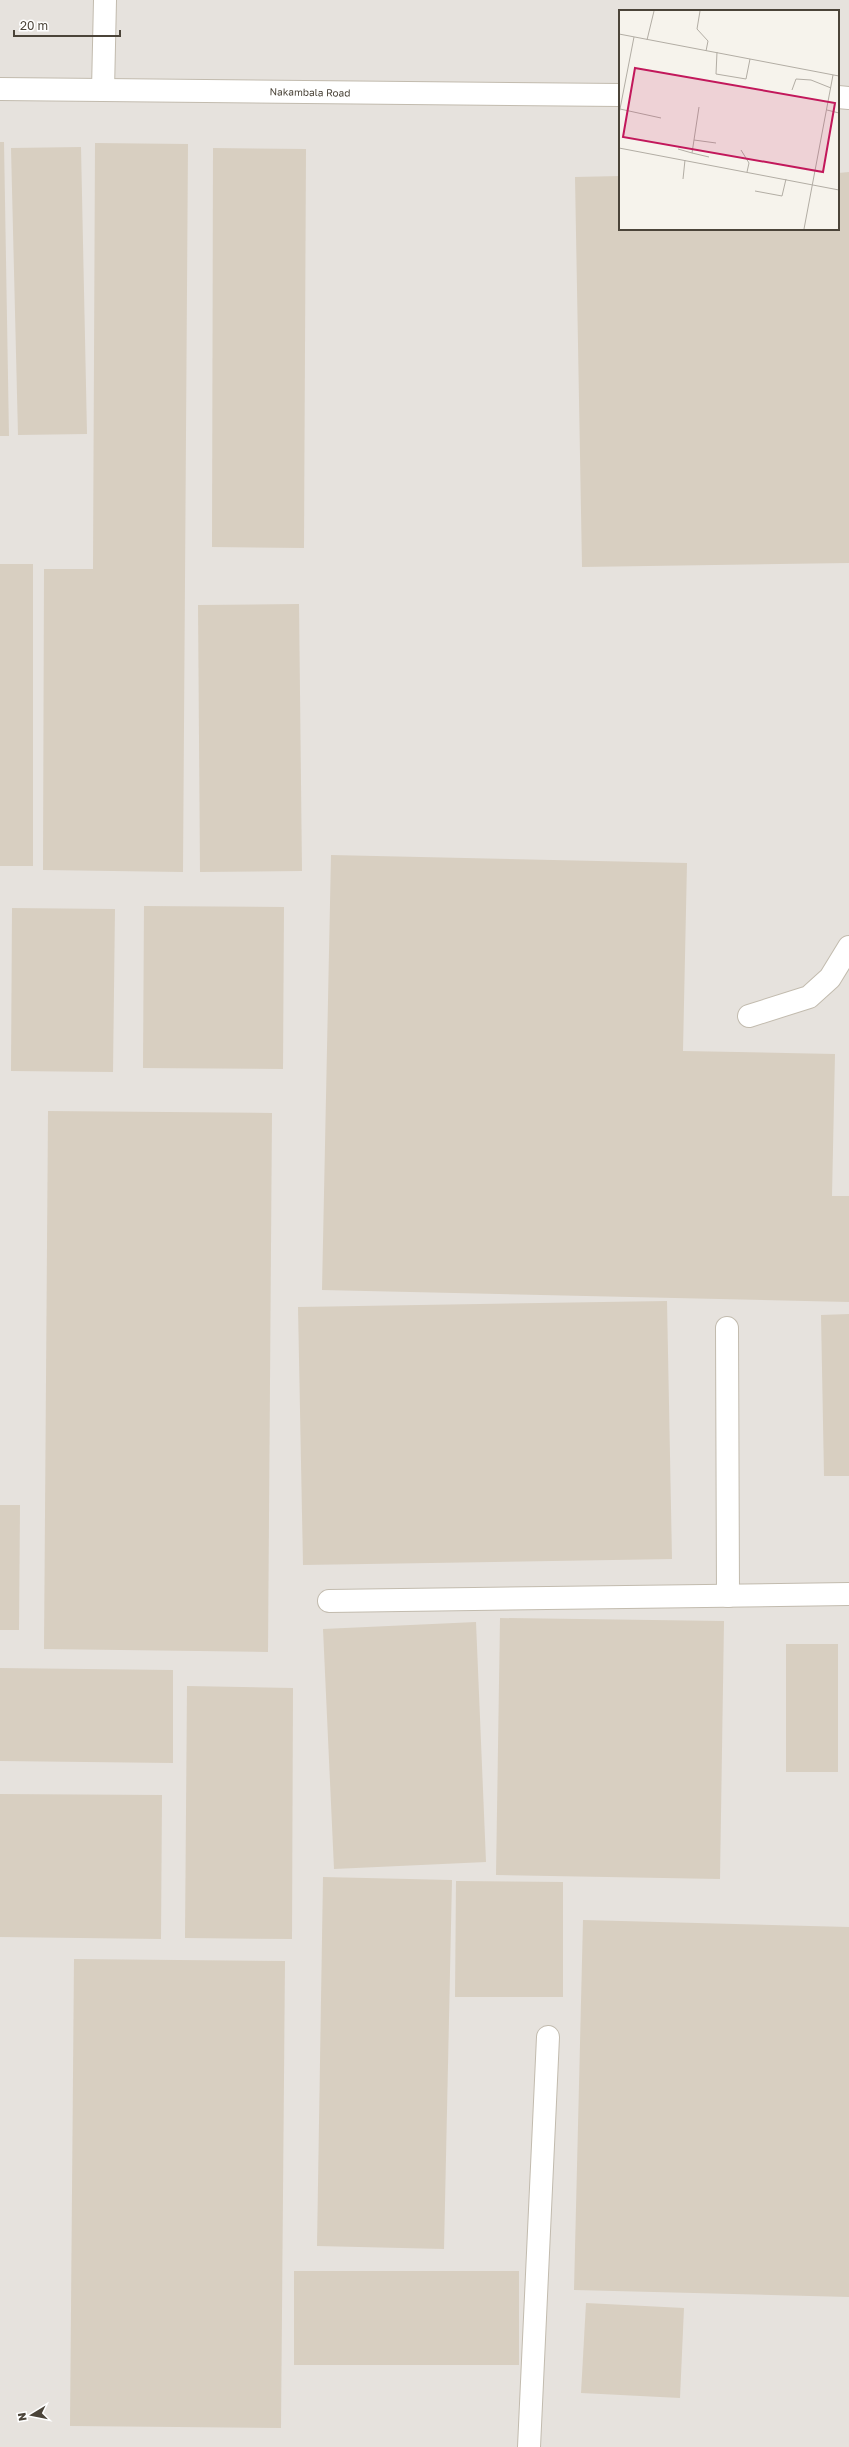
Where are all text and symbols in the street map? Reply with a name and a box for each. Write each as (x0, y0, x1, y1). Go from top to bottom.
inset map (619, 10, 839, 230)
scale bar (14, 12, 120, 38)
text: 20 m (20, 18, 48, 33)
street label: Nakambala Road (269, 85, 351, 99)
north arrow (12, 2395, 52, 2435)
text: N (15, 2412, 29, 2422)

